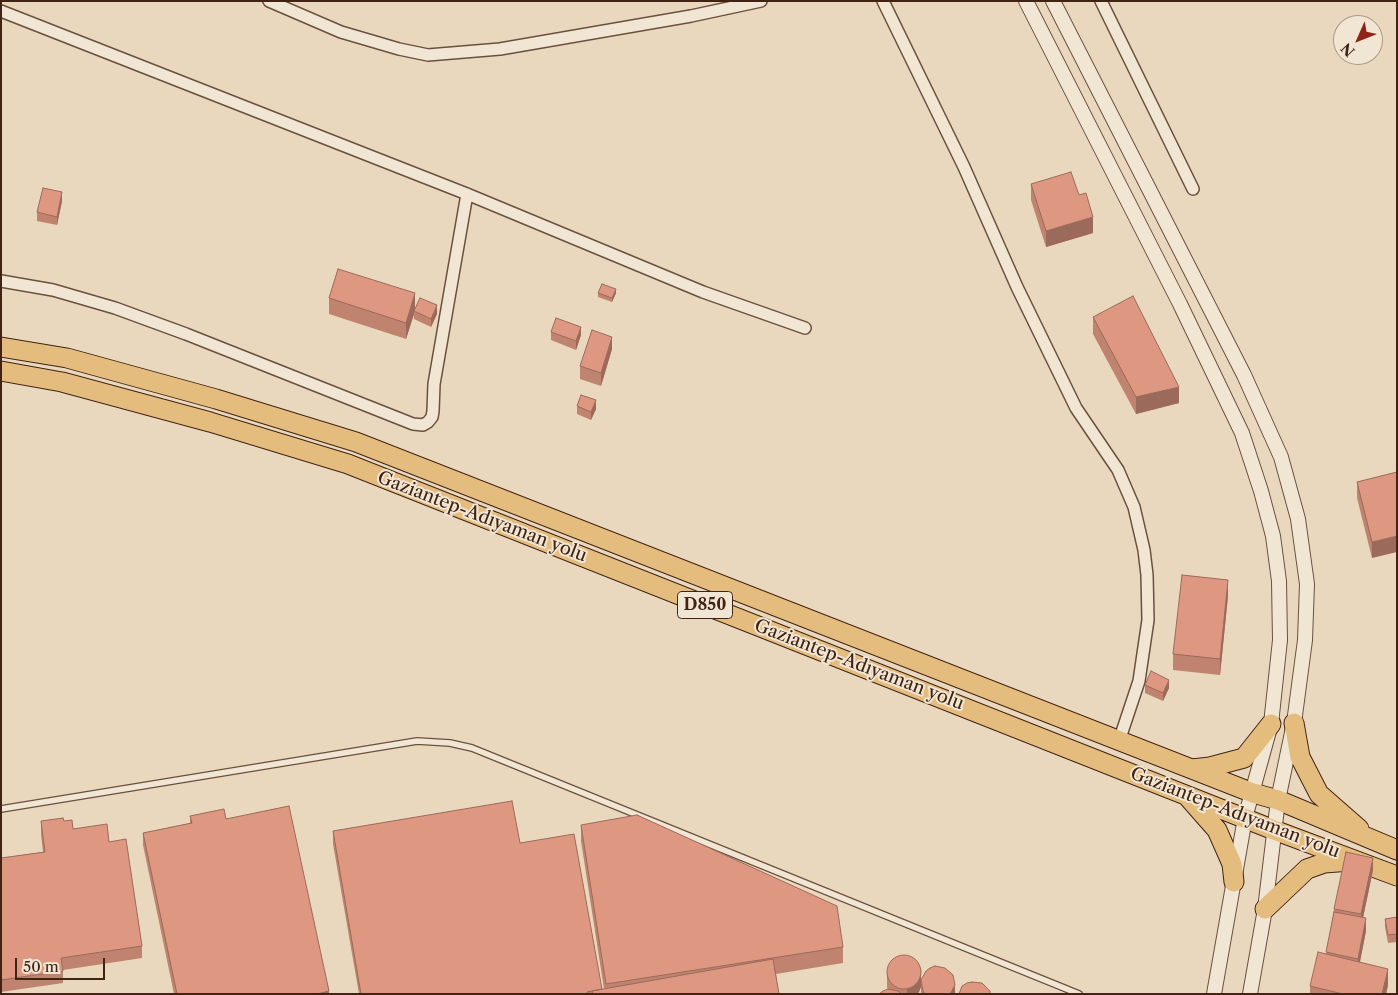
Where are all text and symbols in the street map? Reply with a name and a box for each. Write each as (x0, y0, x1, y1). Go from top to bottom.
north arrow (1333, 15, 1383, 65)
text: N (1337, 39, 1359, 60)
street label: Gaziantep-Adıyaman yolu (374, 467, 590, 567)
road number: D850 (678, 592, 732, 618)
street label: Gaziantep-Adıyaman yolu (751, 615, 967, 715)
street label: Gaziantep-Adıyaman yolu (1127, 763, 1343, 863)
scale bar (18, 948, 108, 980)
text: 50 m (23, 957, 59, 976)

